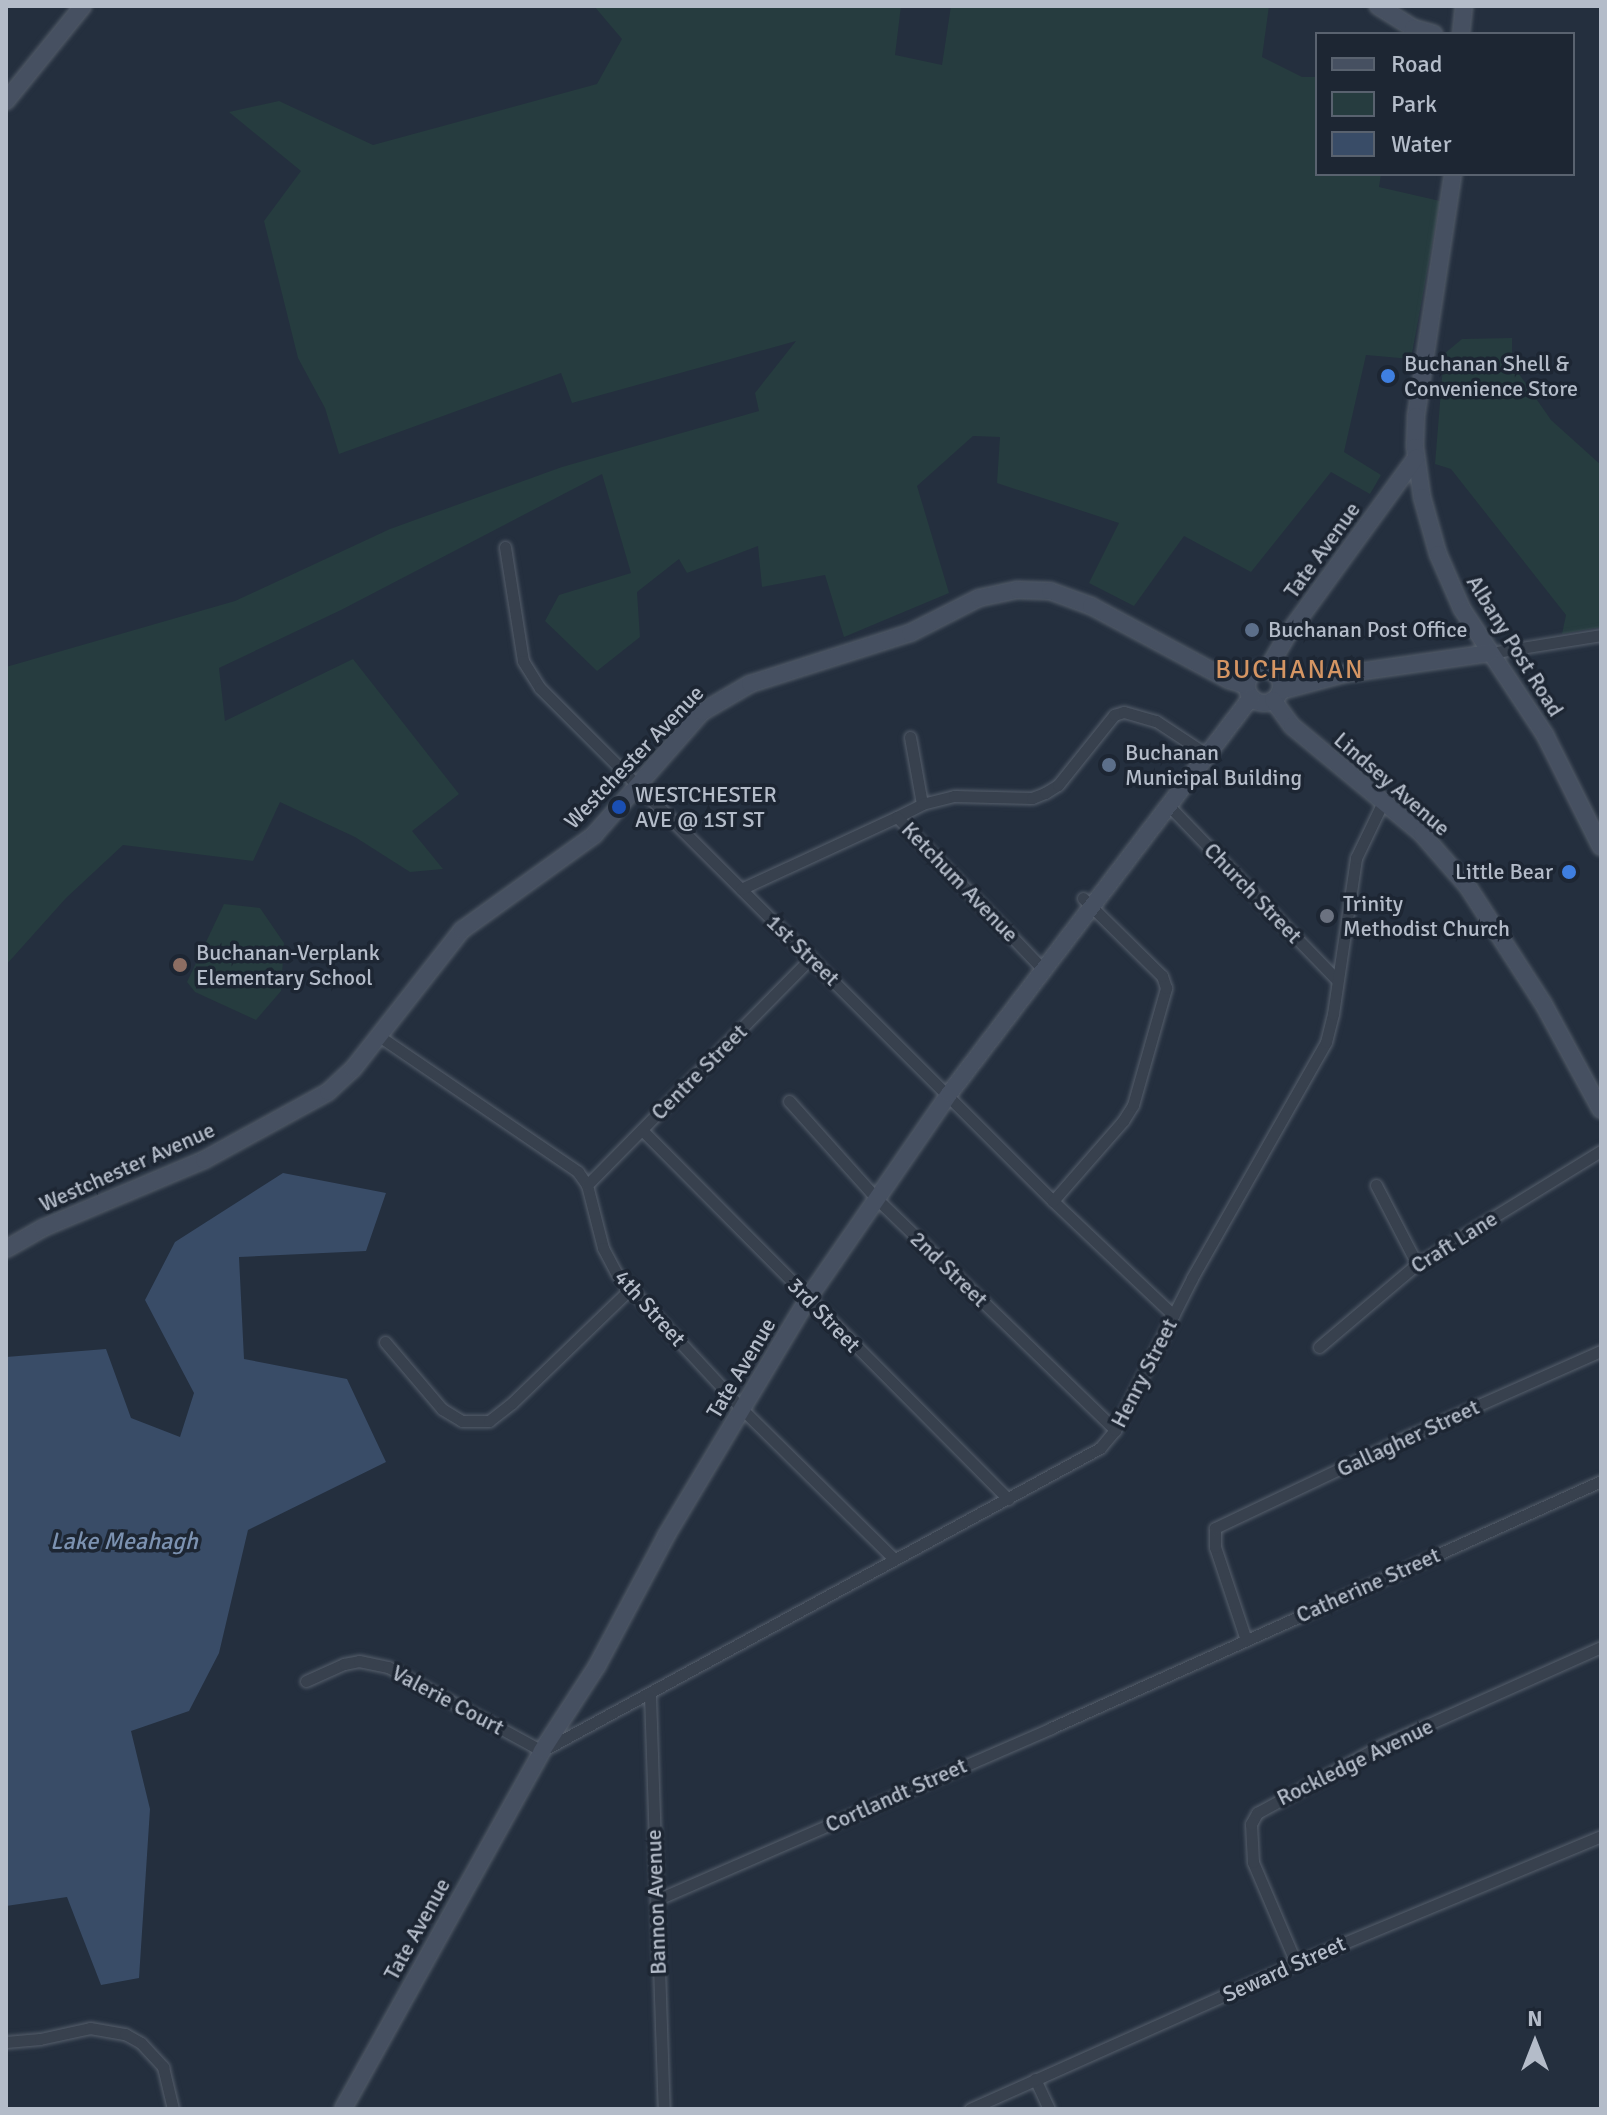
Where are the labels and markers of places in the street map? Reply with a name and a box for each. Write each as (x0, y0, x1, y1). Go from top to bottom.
place label: Buchanan Shell & Convenience Store (1404, 350, 1578, 402)
marker: Buchanan Shell & Convenience Store (1379, 367, 1397, 385)
place label: Buchanan Post Office (1268, 617, 1468, 643)
marker: Buchanan Post Office (1243, 621, 1261, 639)
place label: Buchanan Municipal Building (1125, 739, 1302, 790)
marker: Buchanan Municipal Building (1100, 756, 1118, 774)
place label: WESTCHESTER AVE @ 1ST ST (635, 781, 777, 832)
marker: WESTCHESTER AVE @ 1ST ST (610, 798, 628, 816)
place label: Little Bear (1455, 859, 1553, 885)
marker: Little Bear (1560, 863, 1578, 881)
place label: Trinity Methodist Church (1343, 890, 1510, 942)
marker: Trinity Methodist Church (1318, 907, 1336, 925)
place label: Buchanan-Verplank Elementary School (196, 939, 380, 990)
marker: Buchanan-Verplank Elementary School (171, 956, 189, 974)

